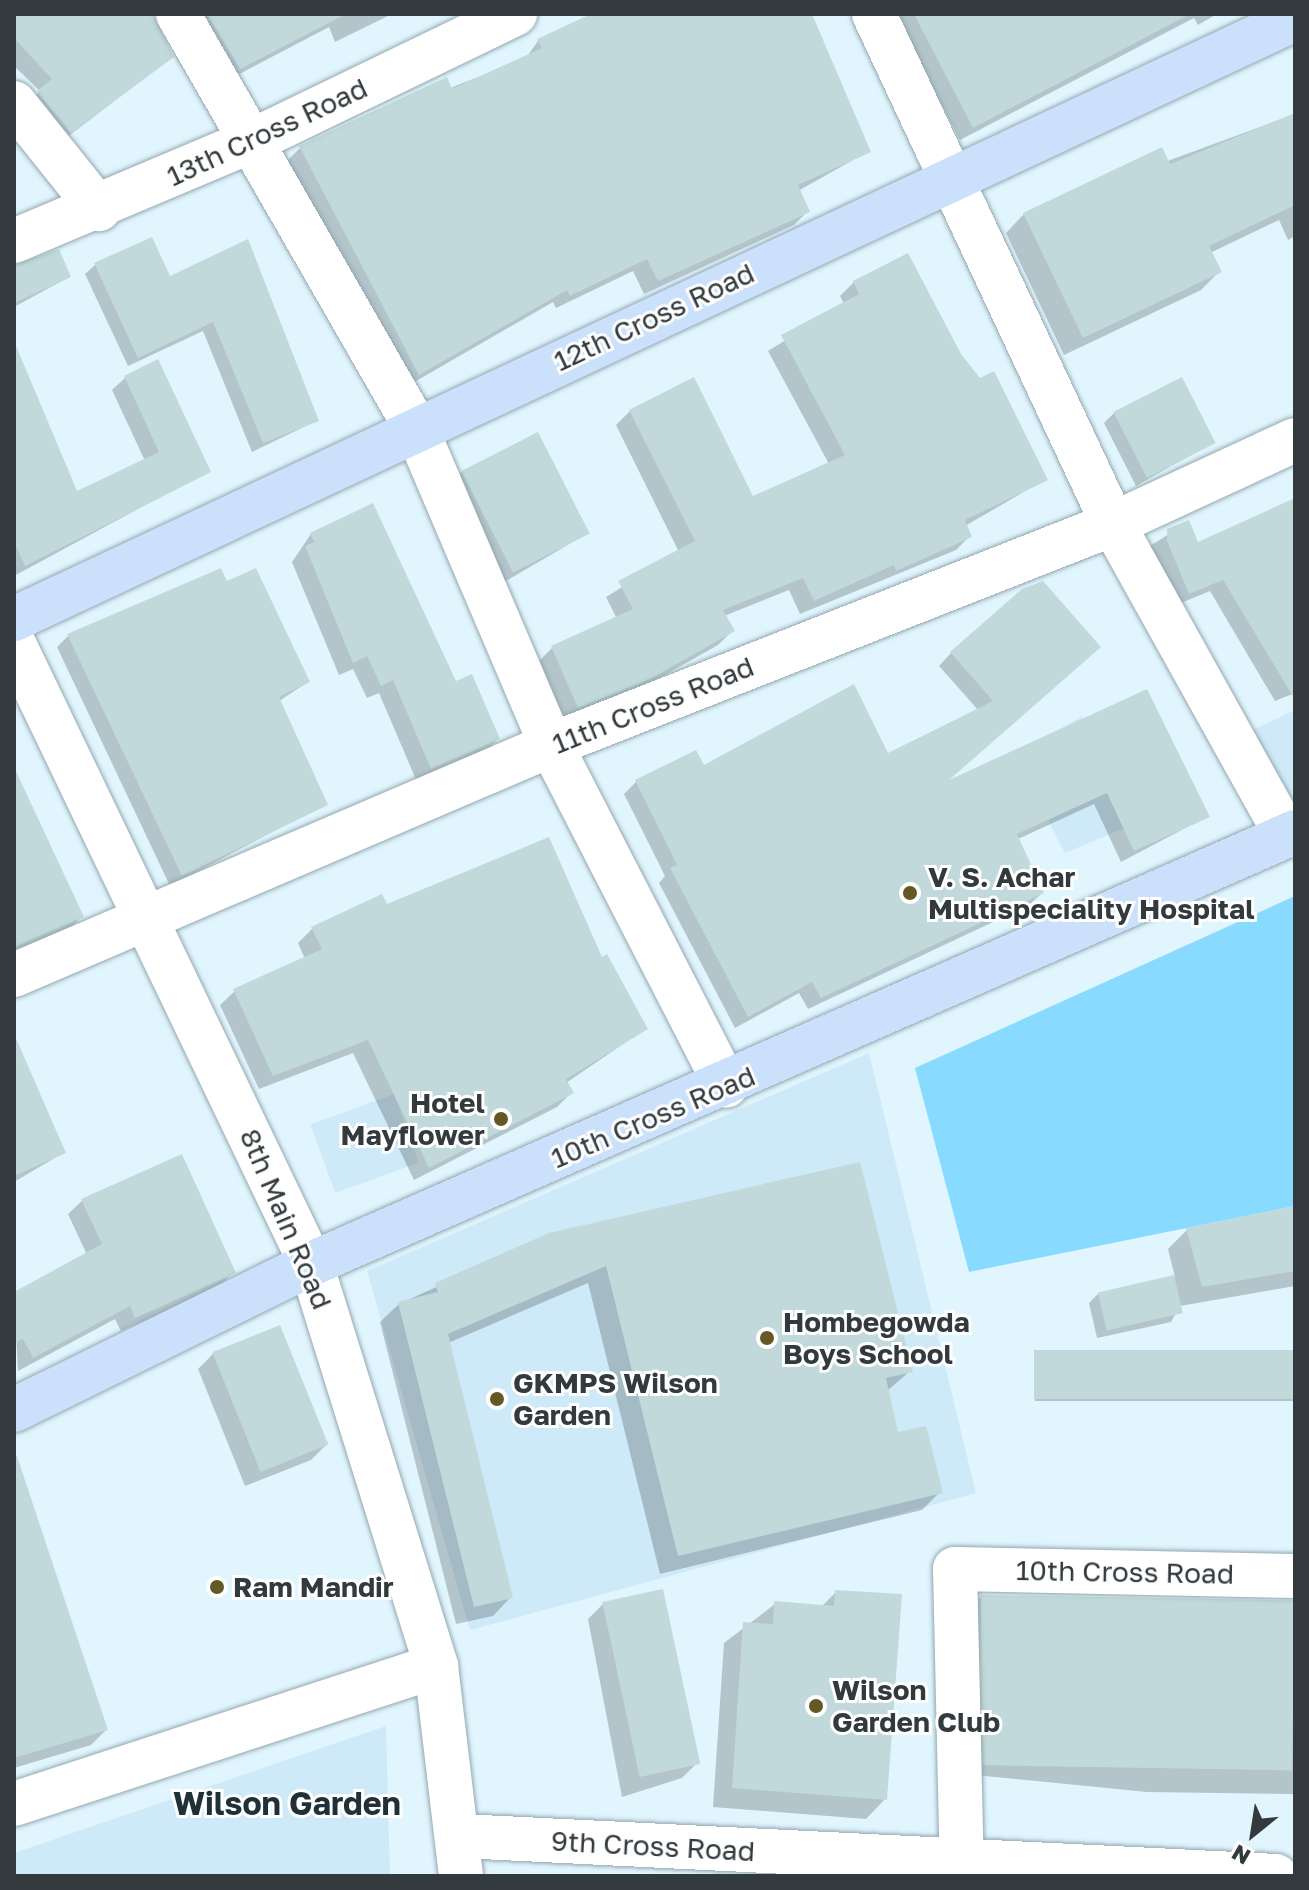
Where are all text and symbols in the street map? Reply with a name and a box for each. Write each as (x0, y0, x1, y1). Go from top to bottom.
street label: 13th Cross Road (162, 71, 372, 193)
street label: 12th Cross Road (549, 256, 759, 378)
street label: 11th Cross Road (547, 649, 759, 761)
place label: V. S. Achar Multispeciality Hospital (928, 860, 1255, 926)
marker: V. S. Achar Multispeciality Hospital (899, 882, 921, 904)
street label: 10th Cross Road (546, 1059, 760, 1175)
place label: Hotel Mayflower (341, 1086, 485, 1152)
marker: Hotel Mayflower (492, 1110, 510, 1128)
street label: 8th Main Road (233, 1124, 339, 1314)
place label: Hombegowda Boys School (783, 1305, 970, 1371)
marker: Hombegowda Boys School (758, 1329, 776, 1347)
place label: GKMPS Wilson Garden (513, 1366, 718, 1432)
marker: GKMPS Wilson Garden (488, 1390, 506, 1408)
street label: 10th Cross Road (1016, 1553, 1234, 1591)
place label: Ram Mandir (233, 1570, 394, 1604)
marker: Ram Mandir (208, 1578, 226, 1596)
place label: Wilson Garden Club (832, 1673, 1000, 1739)
marker: Wilson Garden Club (807, 1697, 825, 1715)
district label: Wilson Garden (173, 1784, 401, 1822)
north arrow (1213, 1794, 1293, 1874)
street label: 9th Cross Road (550, 1824, 756, 1868)
text: N (1227, 1839, 1255, 1871)

